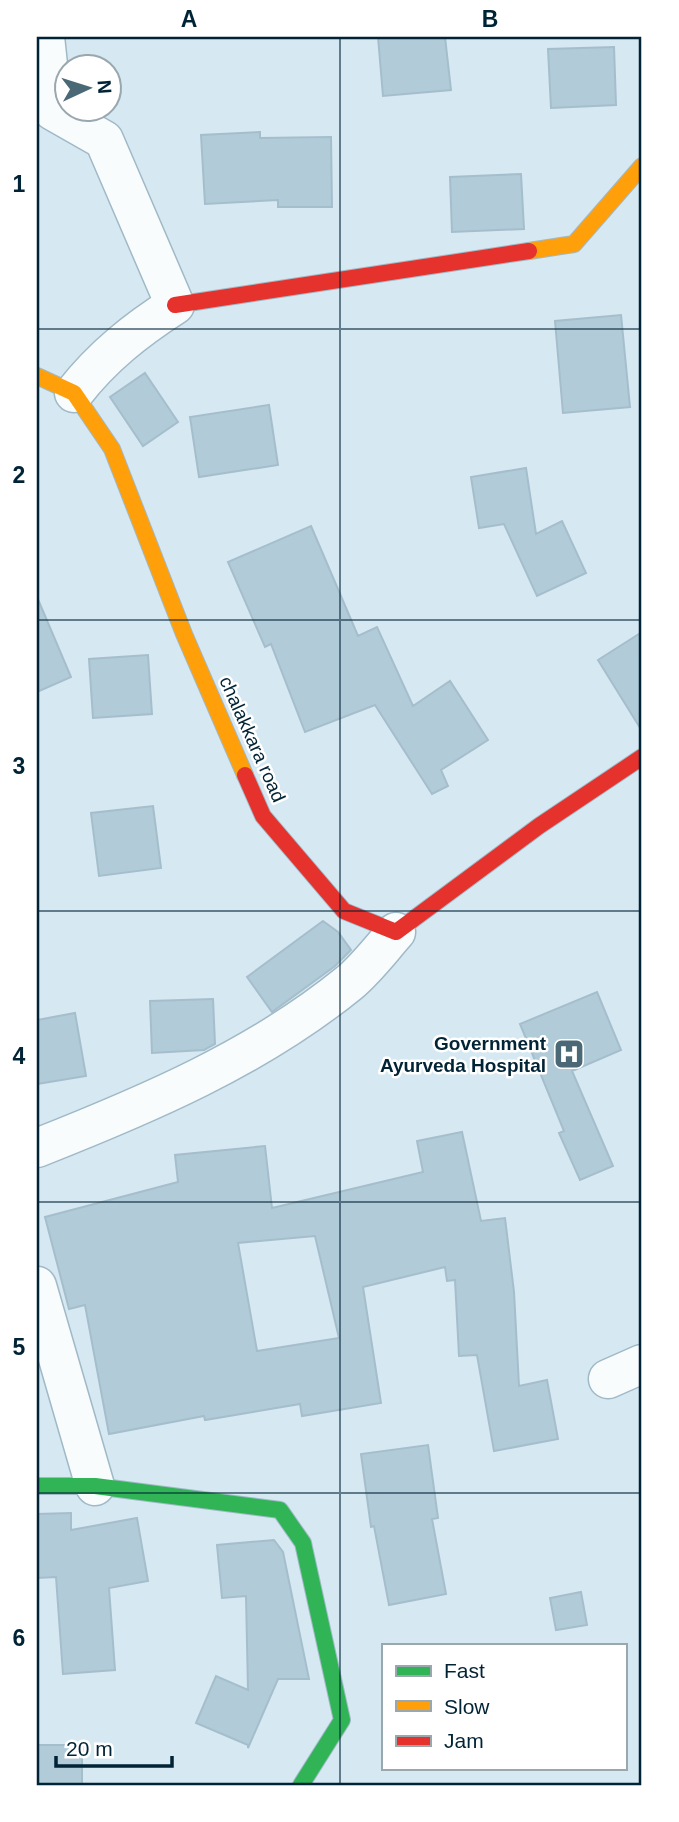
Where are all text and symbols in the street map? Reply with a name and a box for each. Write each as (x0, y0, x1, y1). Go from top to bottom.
text: A (181, 6, 197, 32)
text: B (482, 6, 498, 32)
north arrow (52, 52, 122, 122)
text: N (94, 79, 115, 94)
text: 1 (13, 171, 26, 197)
text: 2 (13, 462, 25, 488)
street label: chalakkara road (215, 673, 290, 805)
text: 3 (13, 753, 25, 779)
place label: Government Ayurveda Hospital (380, 1033, 547, 1076)
hospital icon: Government Ayurveda Hospital (552, 1037, 586, 1071)
text: 4 (13, 1043, 26, 1069)
text: 5 (13, 1334, 26, 1360)
text: 6 (13, 1625, 25, 1651)
legend (382, 1644, 626, 1770)
text: Fast (444, 1659, 485, 1682)
text: Slow (444, 1695, 490, 1718)
scale bar (56, 1724, 172, 1768)
text: Jam (444, 1729, 484, 1752)
text: 20 m (66, 1737, 113, 1760)

